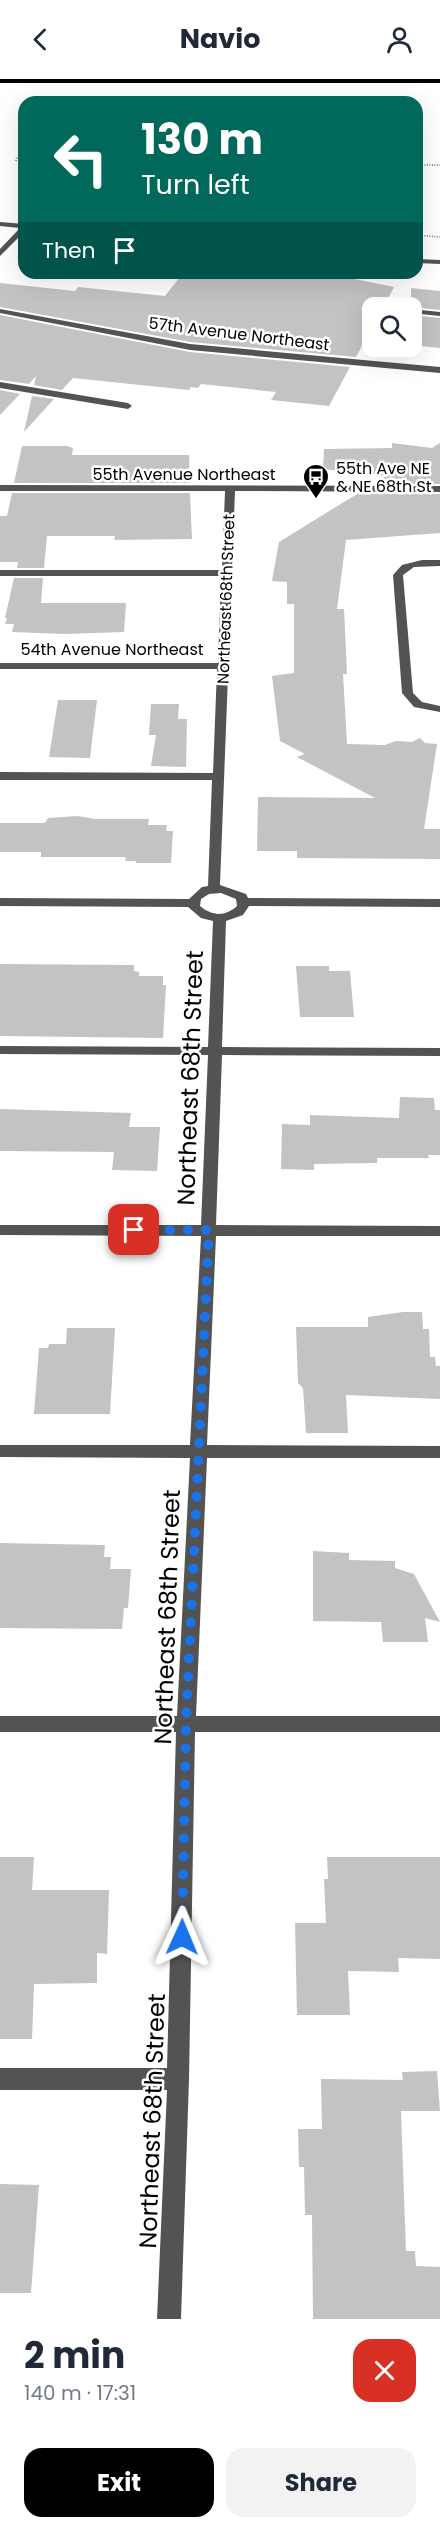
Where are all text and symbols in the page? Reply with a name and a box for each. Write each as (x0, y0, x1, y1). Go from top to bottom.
text: Navio (180, 20, 260, 57)
icon: back (24, 23, 57, 56)
icon: person (383, 23, 416, 56)
text: 130 m (141, 110, 263, 169)
icon: left (42, 120, 120, 198)
text: Turn left (141, 166, 250, 203)
icon: arrive (108, 234, 141, 267)
text: Then (42, 235, 96, 266)
map controls (362, 297, 422, 357)
button: search (362, 297, 422, 357)
street label: 57th Avenue Northeast (147, 312, 331, 357)
place label: 55th Ave NE & NE 68th St (336, 457, 432, 498)
bus stop icon: 55th Ave NE & NE 68th St (301, 462, 331, 500)
street label: 55th Avenue Northeast (92, 463, 276, 486)
street label: Northeast 68th Street (212, 513, 240, 684)
street label: 54th Avenue Northeast (20, 638, 204, 661)
street label: Northeast 68th Street (169, 950, 211, 1206)
pin (108, 1204, 159, 1255)
icon: arrive (117, 1213, 150, 1246)
street label: Northeast 68th Street (146, 1489, 188, 1745)
position arrow (150, 1905, 214, 1969)
street label: Northeast 68th Street (131, 1993, 173, 2249)
text: 2 min (24, 2330, 125, 2381)
button: close (353, 2339, 416, 2402)
text: 140 m · 17:31 (24, 2379, 136, 2407)
button: Exit (24, 2448, 214, 2517)
button: Share (226, 2448, 416, 2517)

